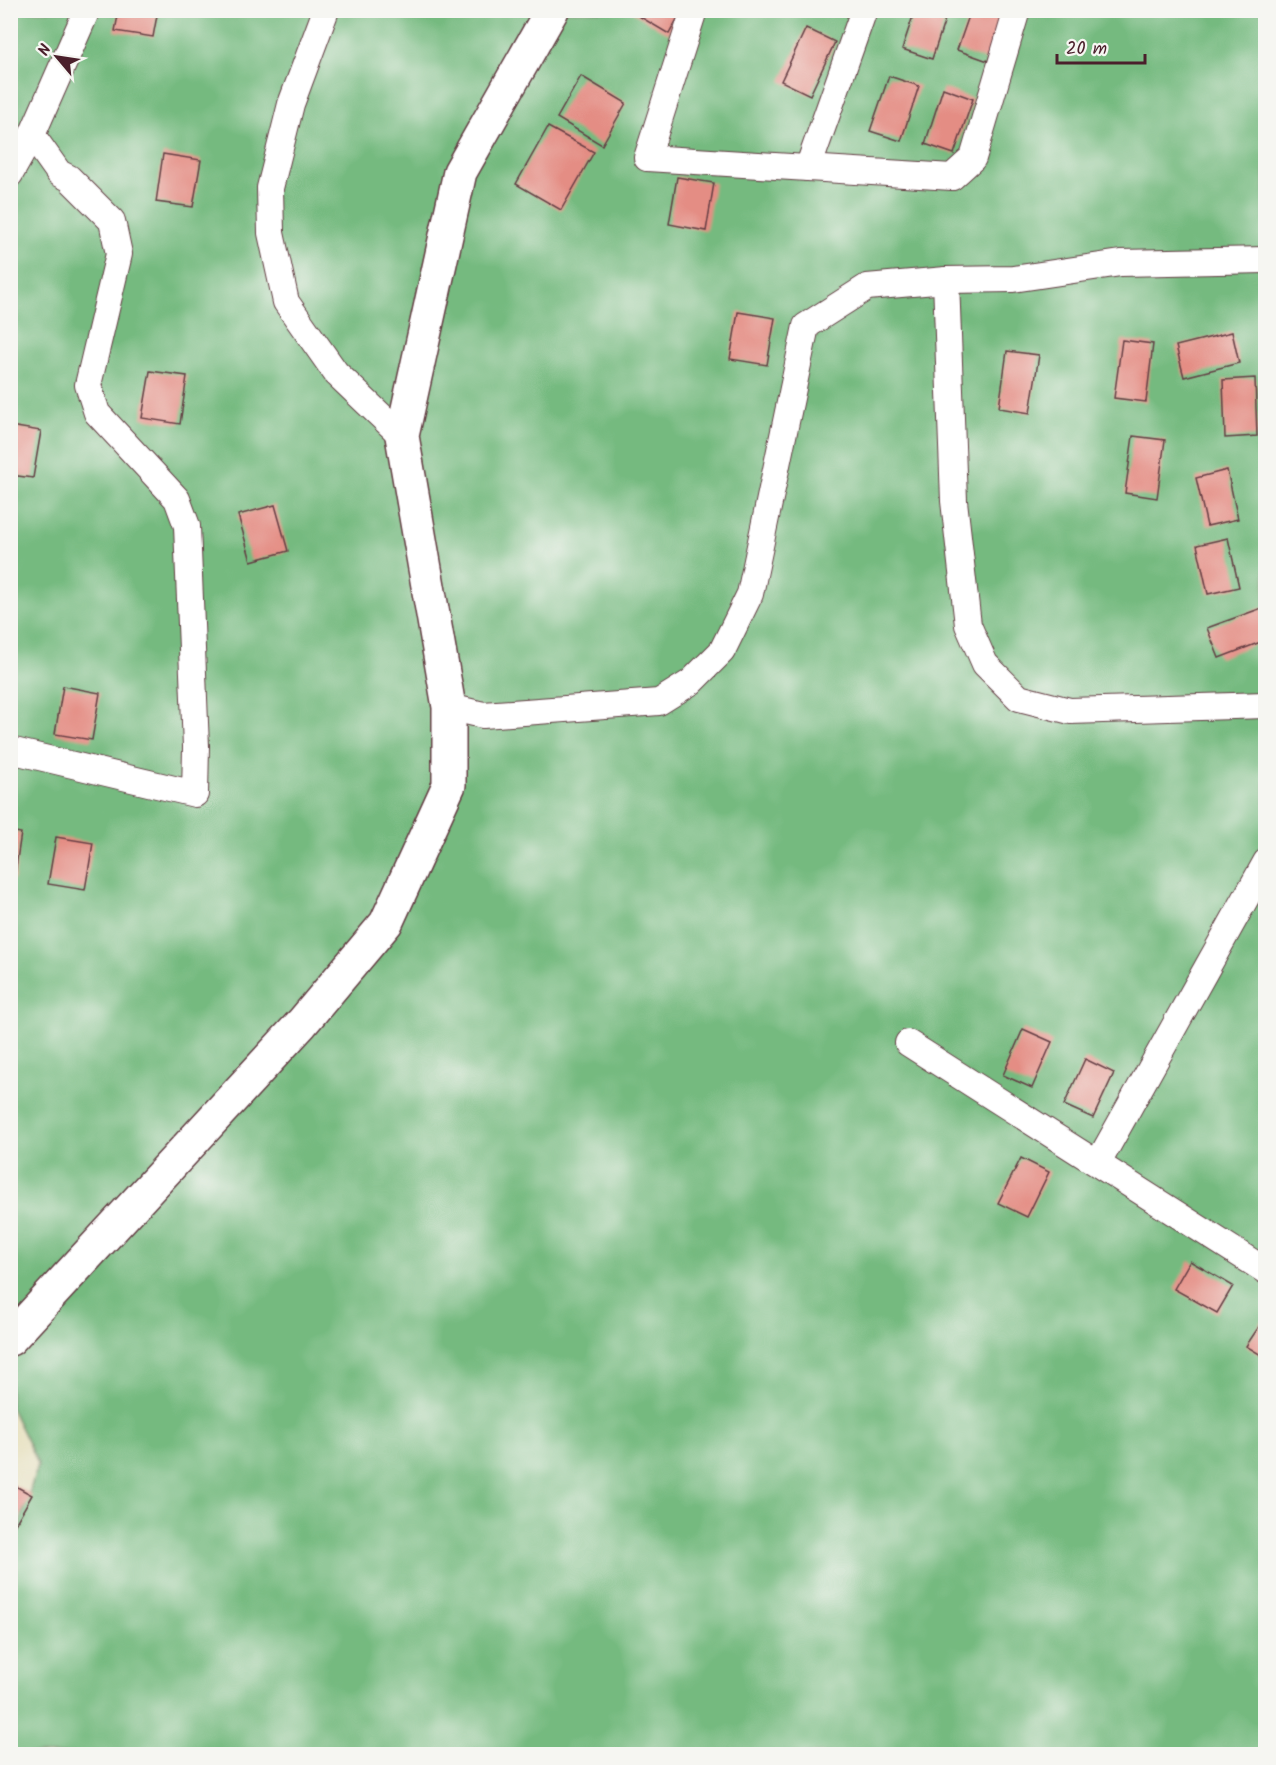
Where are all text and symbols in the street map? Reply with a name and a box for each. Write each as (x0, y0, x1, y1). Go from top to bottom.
north arrow (27, 27, 87, 87)
scale bar (1057, 27, 1146, 65)
text: 20 m (1066, 35, 1107, 64)
text: N (32, 40, 59, 61)

